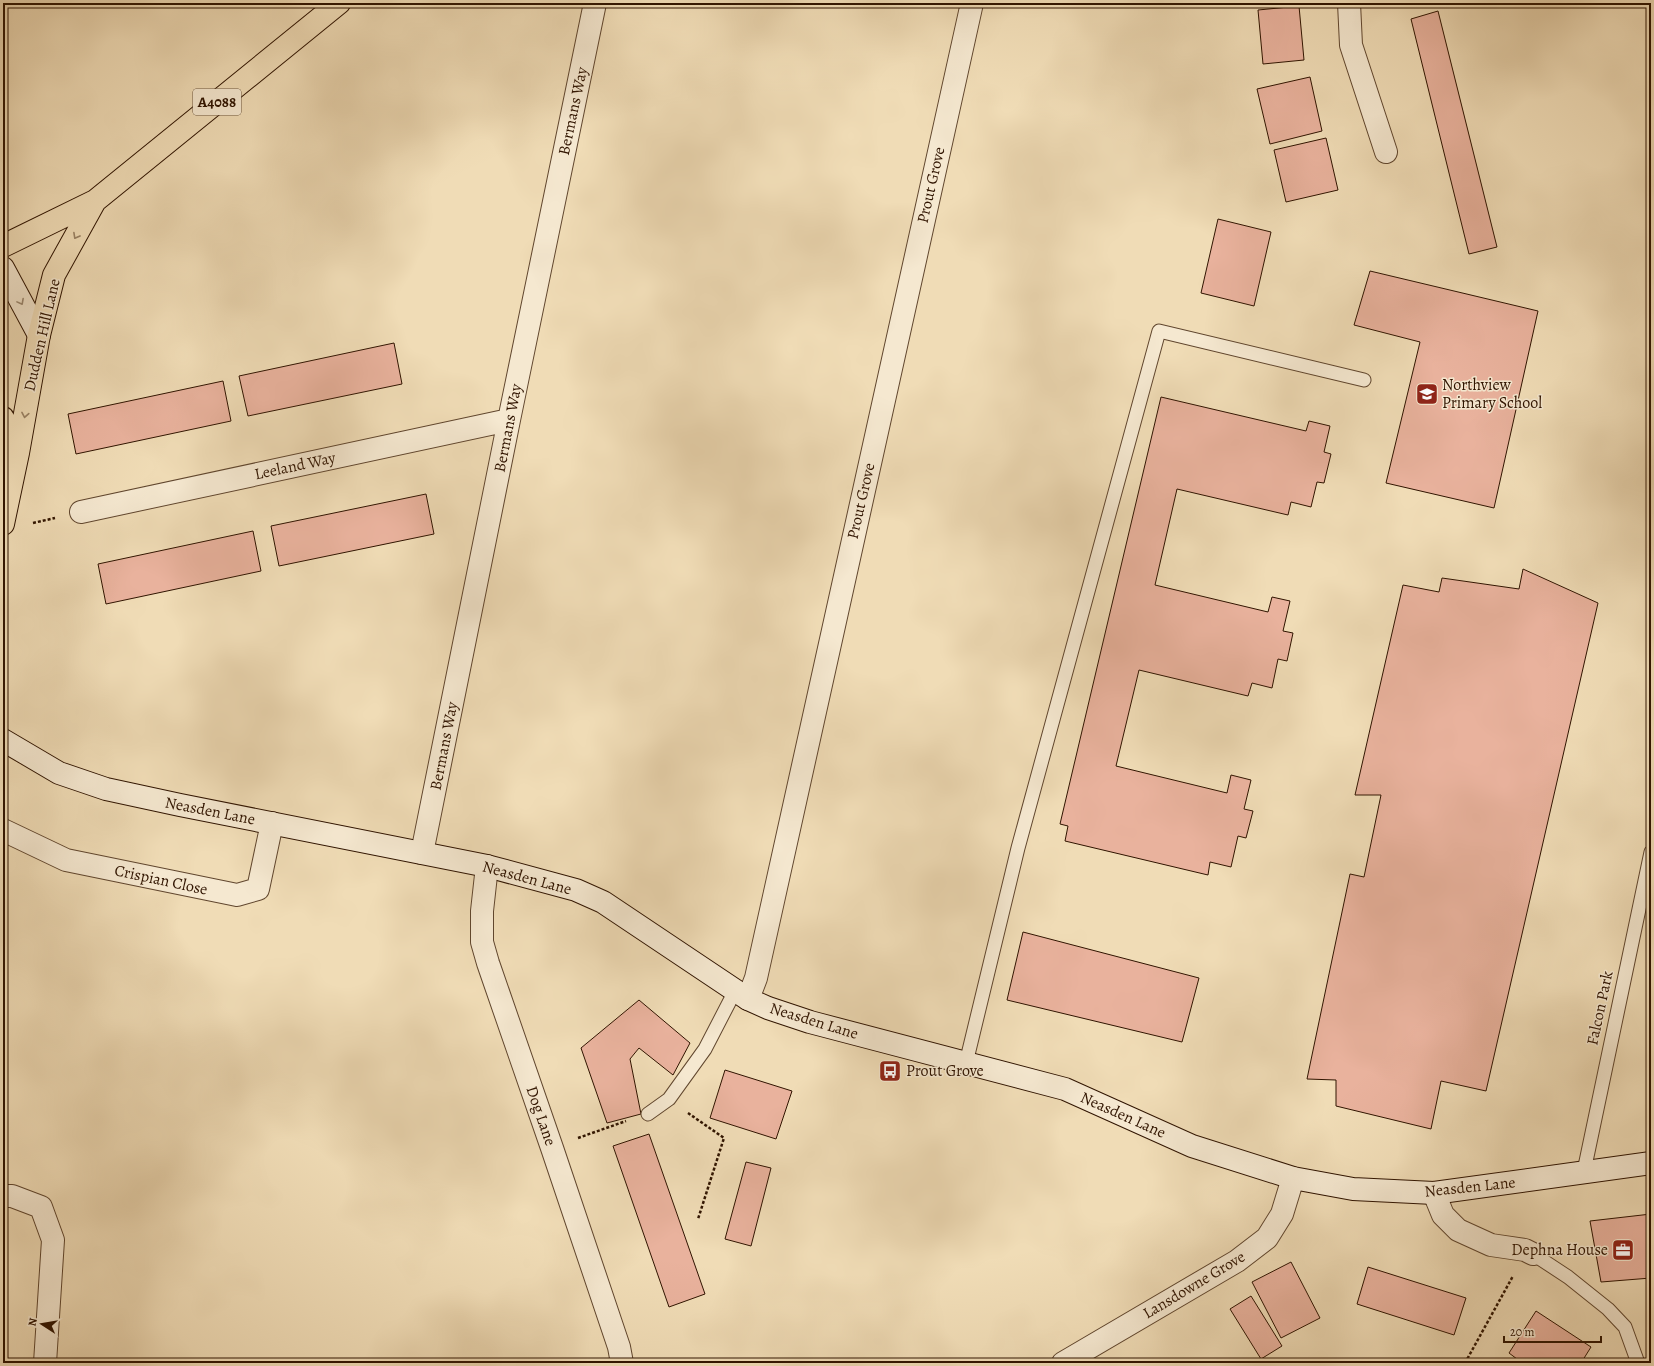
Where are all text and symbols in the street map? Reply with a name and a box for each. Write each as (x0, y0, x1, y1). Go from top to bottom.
street label: Bermans Way (553, 64, 593, 157)
road number: A4088 (193, 89, 241, 115)
street label: Prout Grove (912, 145, 950, 225)
one-way arrow (73, 231, 80, 239)
street label: Dudden Hill Lane (18, 276, 66, 394)
one-way arrow (16, 298, 24, 305)
place label: Northview Primary School (1442, 374, 1542, 414)
street label: Bermans Way (489, 381, 528, 474)
school or university icon: Northview Primary School (1414, 381, 1440, 407)
one-way arrow (21, 412, 29, 418)
street label: Leeland Way (252, 447, 338, 485)
street label: Prout Grove (842, 461, 880, 541)
street label: Bermans Way (425, 699, 464, 792)
street label: Neasden Lane (163, 791, 257, 831)
street label: Neasden Lane (480, 856, 574, 900)
street label: Crispian Close (112, 859, 210, 901)
street label: Falcon Park (1581, 969, 1619, 1047)
street label: Neasden Lane (767, 997, 861, 1045)
bus stop icon: Prout Grove (877, 1058, 903, 1084)
place label: Prout Grove (906, 1060, 984, 1082)
street label: Dog Lane (521, 1083, 561, 1149)
street label: Neasden Lane (1077, 1086, 1169, 1144)
street label: Neasden Lane (1423, 1171, 1517, 1203)
office icon: Dephna House (1610, 1237, 1636, 1263)
place label: Dephna House (1511, 1239, 1608, 1261)
street label: Lansdowne Grove (1139, 1246, 1249, 1324)
north arrow (22, 1304, 62, 1344)
text: N (25, 1317, 41, 1328)
scale bar (1504, 1318, 1601, 1344)
text: 20 m (1510, 1324, 1534, 1340)

